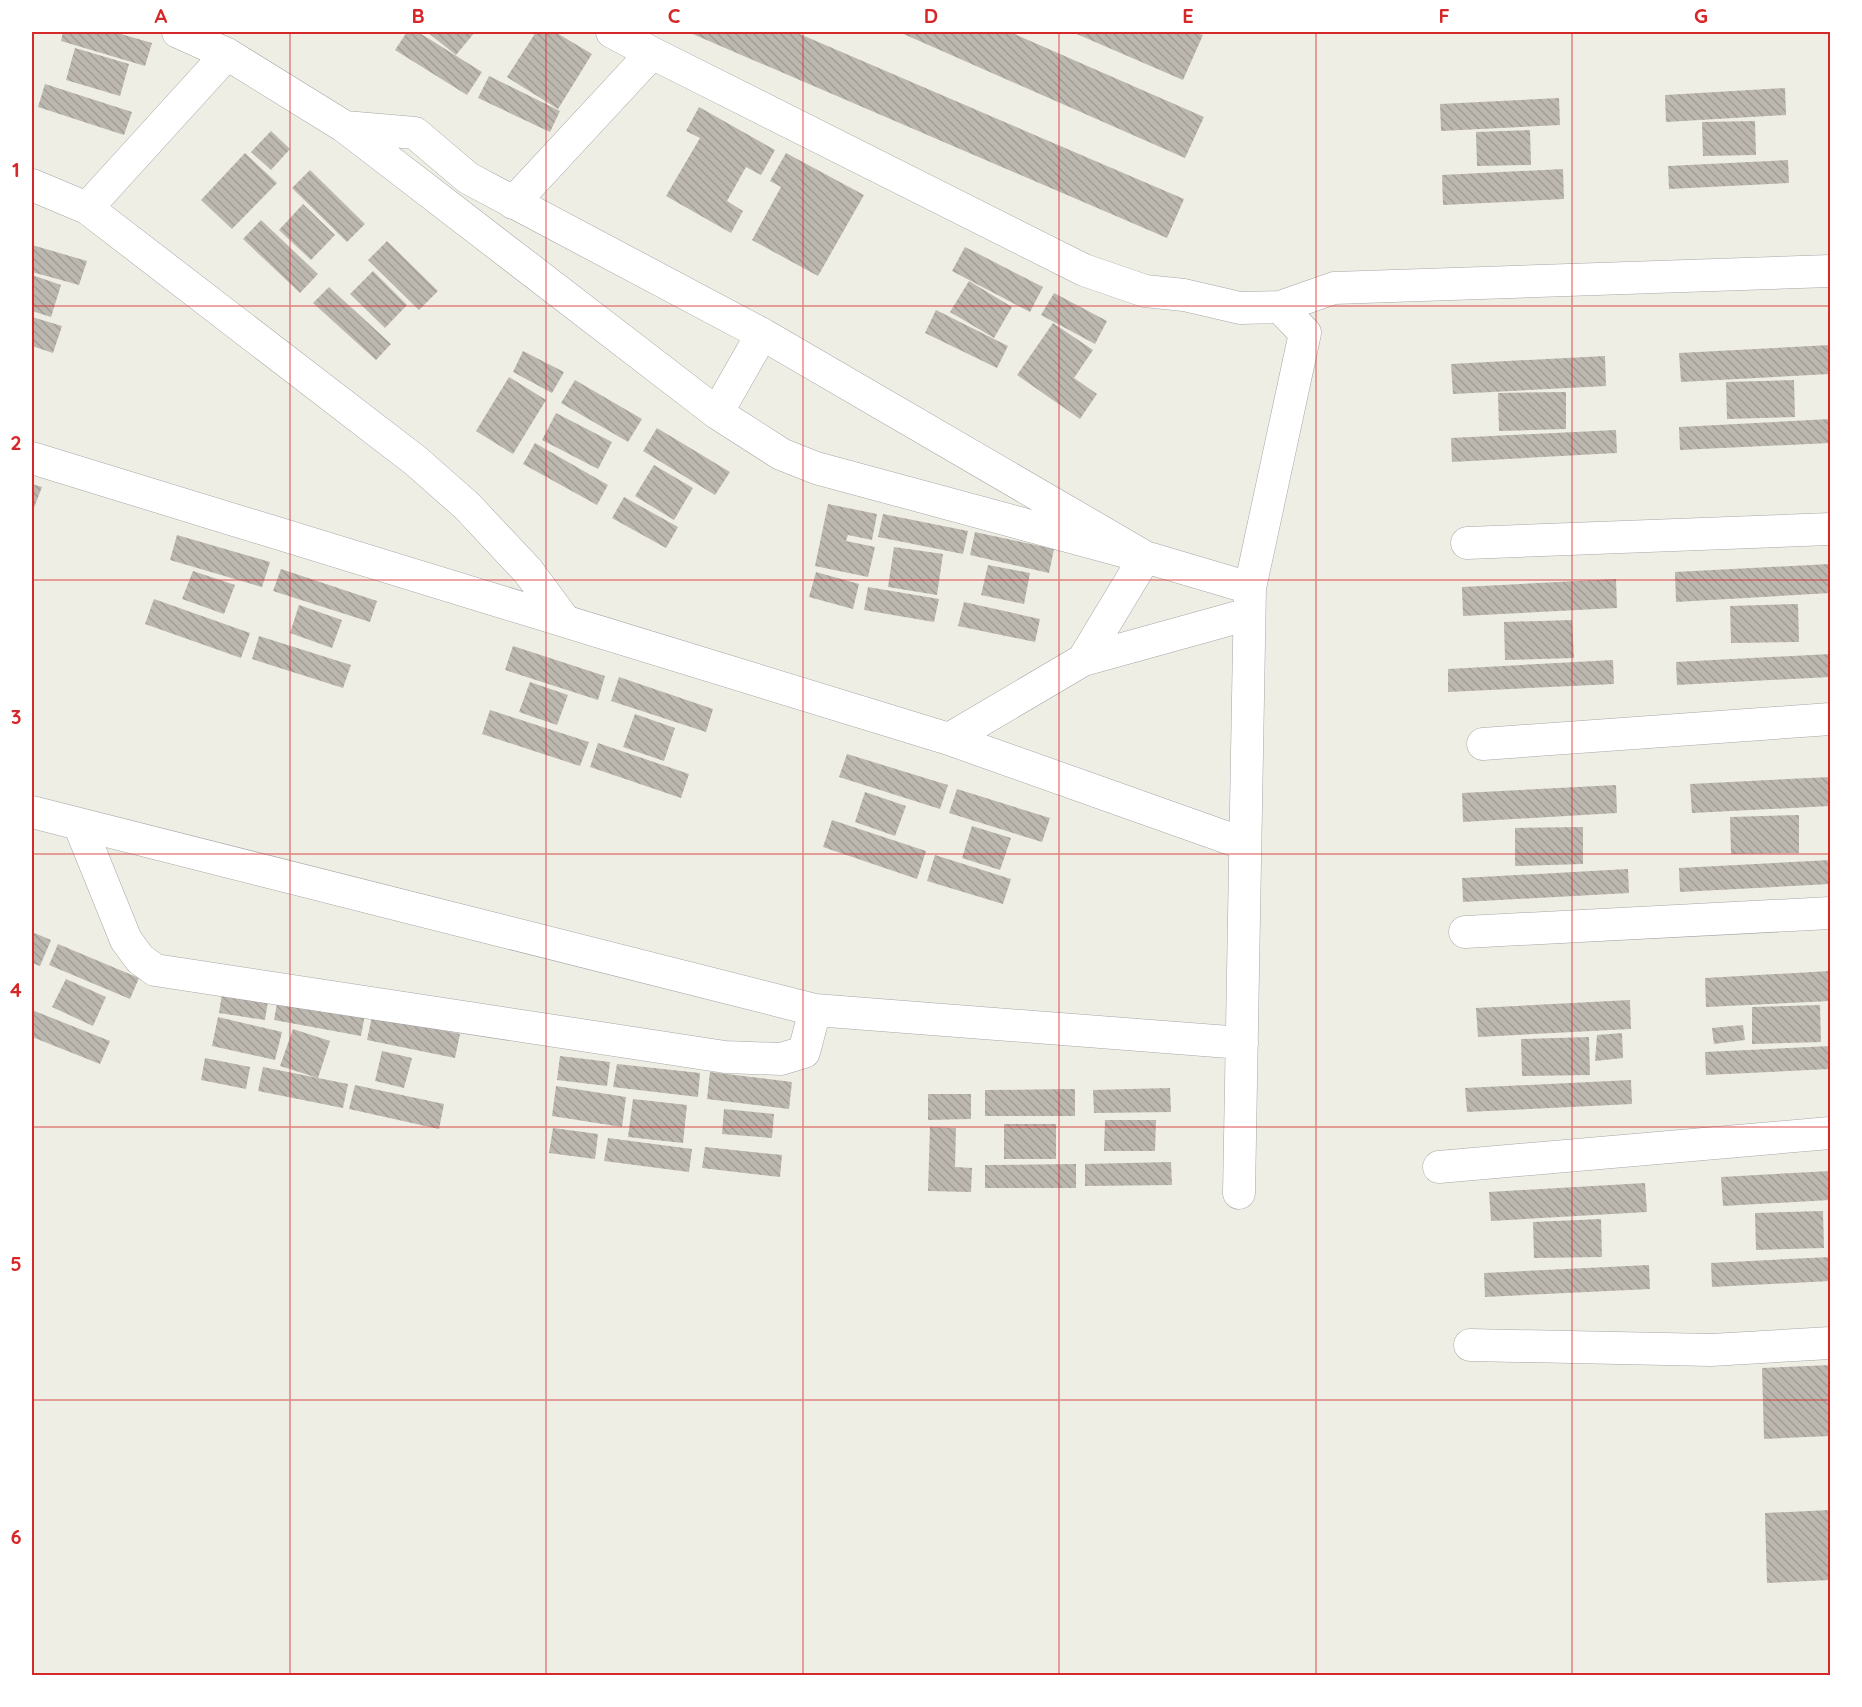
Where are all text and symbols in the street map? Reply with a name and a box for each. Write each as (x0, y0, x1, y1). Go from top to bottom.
text: A (155, 3, 168, 28)
text: B (411, 3, 425, 28)
text: C (668, 3, 681, 28)
text: D (924, 3, 938, 28)
text: E (1182, 3, 1194, 28)
text: F (1438, 3, 1450, 28)
text: G (1694, 3, 1708, 28)
text: 1 (12, 157, 20, 182)
text: 2 (10, 430, 22, 455)
text: 3 (11, 704, 21, 729)
text: 4 (10, 977, 22, 1002)
text: 5 (10, 1251, 22, 1276)
text: 6 (10, 1524, 22, 1549)

